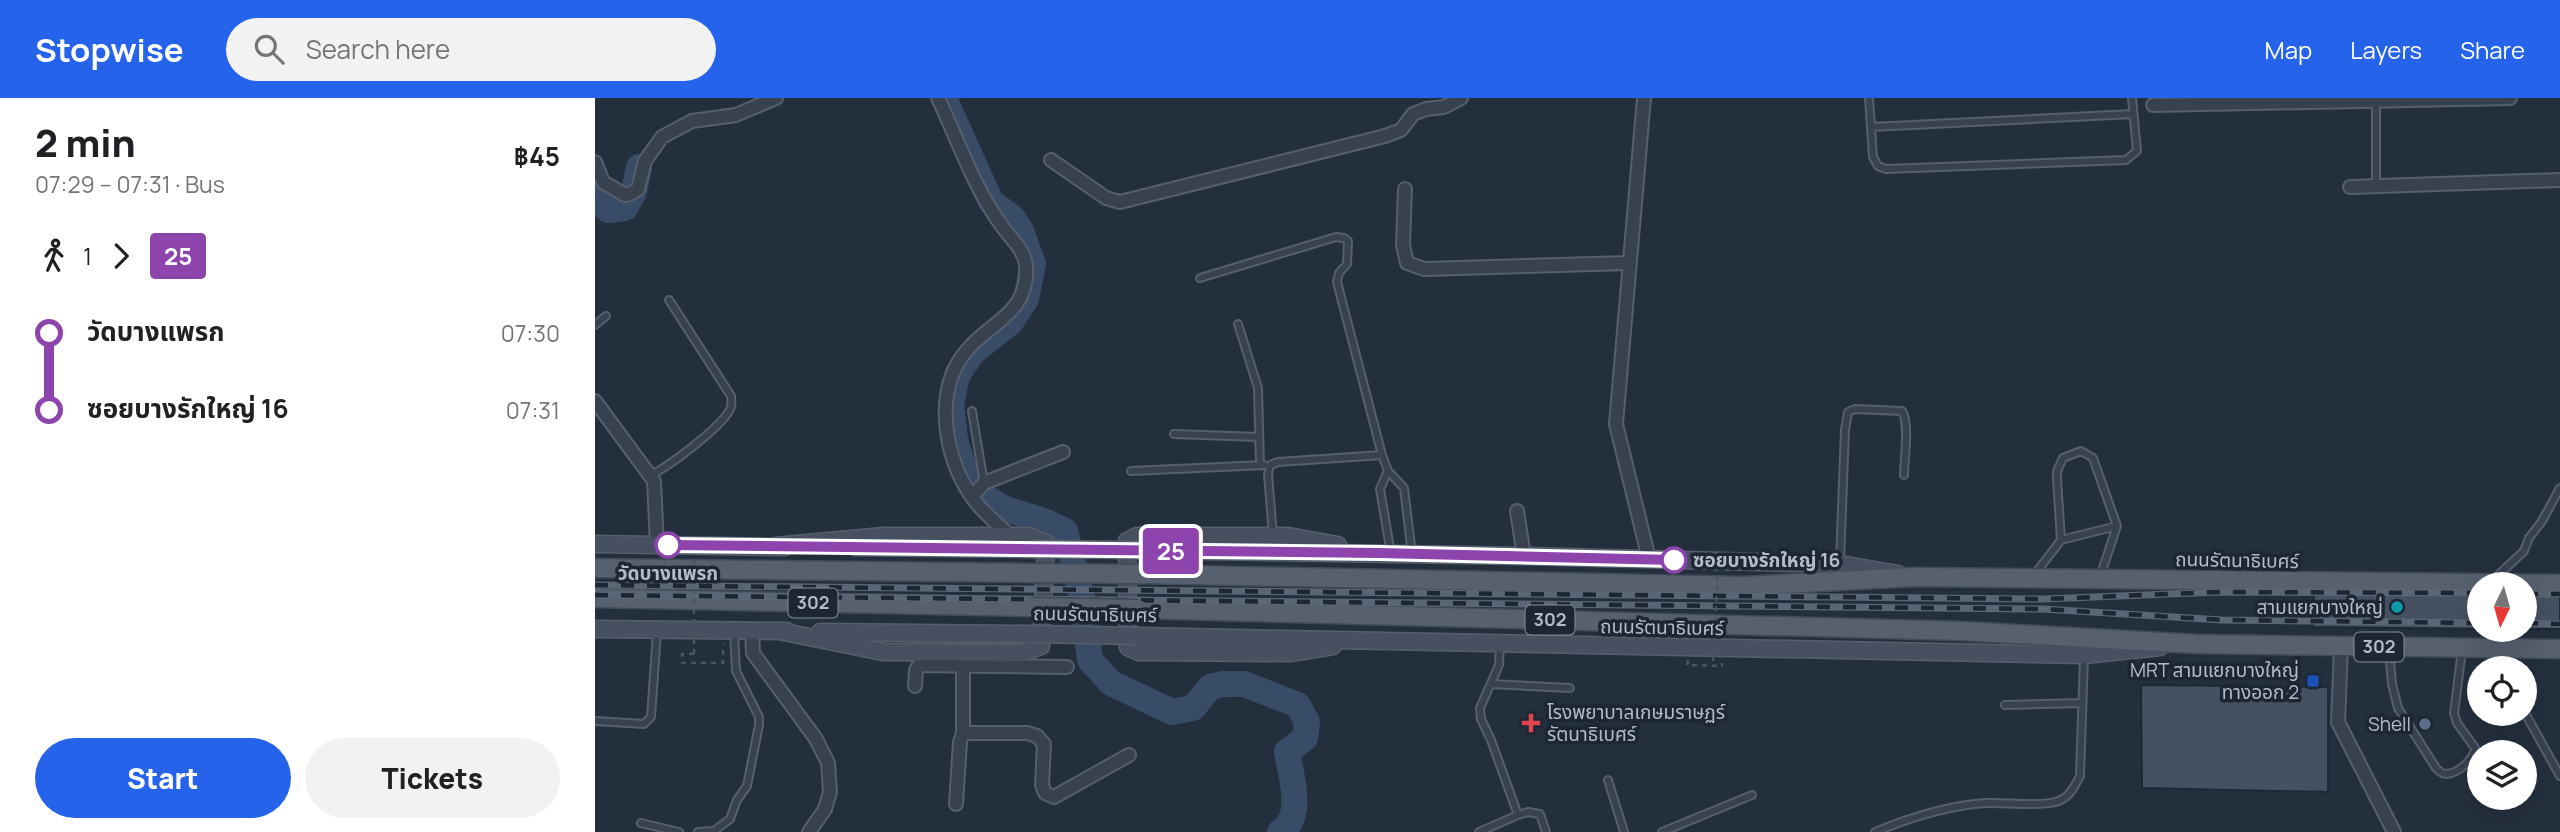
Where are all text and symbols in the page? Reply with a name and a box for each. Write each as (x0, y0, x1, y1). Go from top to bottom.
search box (226, 18, 716, 81)
text: Stopwise (35, 27, 184, 72)
icon: search (250, 30, 288, 68)
text: Search here (306, 31, 450, 67)
text: Map (2265, 33, 2312, 66)
text: Layers (2350, 33, 2422, 66)
text: Share (2460, 33, 2525, 66)
text: 2 min (35, 116, 136, 168)
text: ฿45 (514, 138, 560, 174)
text: 07:29 – 07:31 · Bus (35, 168, 225, 200)
icon: walk (35, 237, 73, 275)
icon: forward (102, 237, 140, 275)
text: 25 (164, 239, 192, 272)
text: 1 (83, 240, 92, 272)
text: วัดบางแพรก (87, 313, 224, 349)
text: 07:30 (501, 317, 560, 349)
text: ซอยบางรักใหญ่ 16 (87, 390, 289, 426)
text: 07:31 (506, 394, 560, 426)
line badge: 25 (1139, 528, 1203, 574)
marker: วัดบางแพรก (655, 532, 681, 558)
text: 25 (1157, 534, 1185, 567)
street label: ถนนรัตนาธิเบศร์ (2175, 546, 2300, 574)
marker: ซอยบางรักใหญ่ 16 (1661, 547, 1687, 573)
place label: ซอยบางรักใหญ่ 16 (1693, 547, 1840, 573)
place label: วัดบางแพรก (618, 560, 718, 586)
north arrow (2467, 572, 2537, 642)
map controls (2467, 572, 2537, 810)
road number: 302 (789, 588, 837, 618)
place label: สามแยกบางใหญ่ (2257, 594, 2383, 620)
marker: สามแยกบางใหญ่ (2389, 599, 2405, 615)
street label: ถนนรัตนาธิเบศร์ (1033, 600, 1158, 628)
road number: 302 (1525, 606, 1574, 634)
street label: ถนนรัตนาธิเบศร์ (1600, 613, 1725, 641)
road number: 302 (2355, 632, 2404, 662)
button: locate (2467, 656, 2537, 726)
place label: MRT สามแยกบางใหญ่ ทางออก 2 (2130, 657, 2299, 705)
marker: MRT สามแยกบางใหญ่ ทางออก 2 (2305, 673, 2321, 689)
place label: โรงพยาบาลเกษมราษฏร์ รัตนาธิเบศร์ (1547, 699, 1726, 747)
place label: Shell (2368, 711, 2411, 737)
marker: โรงพยาบาลเกษมราษฏร์ รัตนาธิเบศร์ (1521, 713, 1541, 733)
marker: Shell (2417, 716, 2433, 732)
button: Start (35, 738, 291, 818)
button: Tickets (305, 738, 560, 818)
button: layers (2467, 740, 2537, 810)

